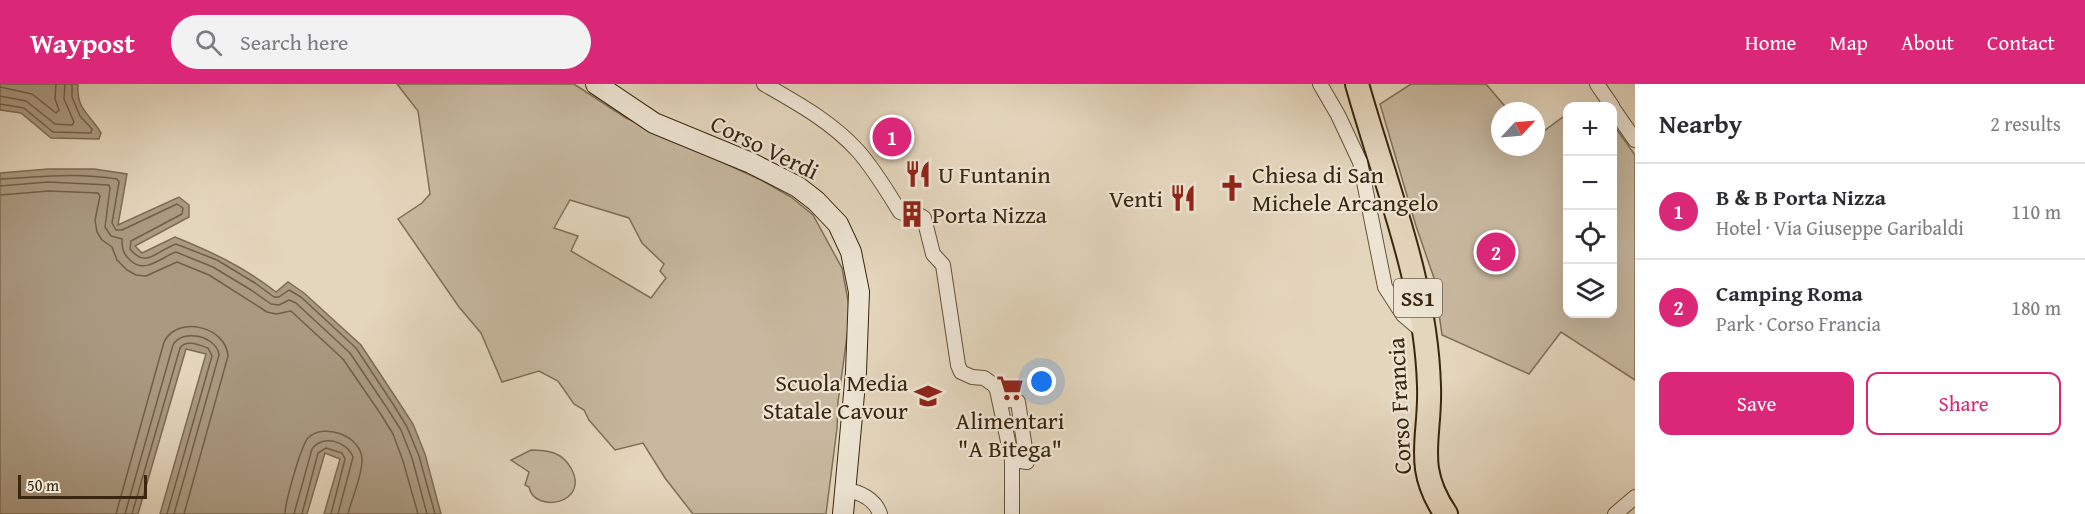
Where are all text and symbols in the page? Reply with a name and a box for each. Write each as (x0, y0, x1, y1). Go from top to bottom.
search box (171, 15, 591, 69)
text: Waypost (30, 22, 135, 63)
icon: search (192, 26, 225, 59)
text: Search here (240, 26, 348, 58)
text: Home (1745, 27, 1796, 58)
text: Map (1829, 27, 1868, 58)
text: About (1901, 27, 1954, 58)
text: Contact (1987, 27, 2055, 58)
north arrow (1491, 102, 1545, 156)
map controls (1563, 102, 1617, 318)
button: + (1563, 102, 1617, 156)
text: Nearby (1659, 104, 1742, 143)
street label: Corso Verdi (705, 106, 825, 188)
text: 2 results (1990, 109, 2061, 138)
pin: 1 (872, 115, 912, 160)
button: − (1563, 156, 1617, 210)
place label: U Funtanin (938, 157, 1051, 192)
place label: Chiesa di San Michele Arcangelo (1252, 157, 1438, 220)
restaurant icon: U Funtanin (903, 159, 933, 189)
church icon: Chiesa di San Michele Arcangelo (1217, 173, 1247, 203)
place label: Venti (1109, 181, 1163, 216)
text: B & B Porta Nizza (1716, 181, 1886, 213)
restaurant icon: Venti (1168, 183, 1198, 213)
place label: Porta Nizza (932, 197, 1048, 232)
text: 1 (1673, 197, 1684, 226)
text: 110 m (2011, 197, 2061, 226)
building icon: Porta Nizza (897, 199, 927, 229)
button: locate (1563, 210, 1617, 264)
text: Hotel · Via Giuseppe Garibaldi (1716, 213, 1964, 242)
pin: 2 (1476, 230, 1516, 274)
button: layers (1563, 264, 1617, 318)
text: Camping Roma (1716, 277, 1863, 309)
road number: SS1 (1394, 279, 1442, 317)
text: 2 (1673, 293, 1684, 322)
text: 180 m (2011, 293, 2061, 322)
text: Park · Corso Francia (1716, 309, 1881, 338)
street label: Corso Francia (1378, 336, 1420, 475)
place label: Scuola Media Statale Cavour (763, 365, 909, 428)
your location (1027, 367, 1056, 396)
button: Save (1659, 372, 1854, 435)
button: Share (1866, 372, 2061, 435)
supermarket icon: Alimentari "A Bitega" (995, 373, 1025, 403)
school or university icon: Scuola Media Statale Cavour (913, 381, 943, 411)
place label: Alimentari "A Bitega" (956, 403, 1065, 466)
scale bar (18, 472, 147, 500)
text: 50 m (27, 473, 59, 497)

